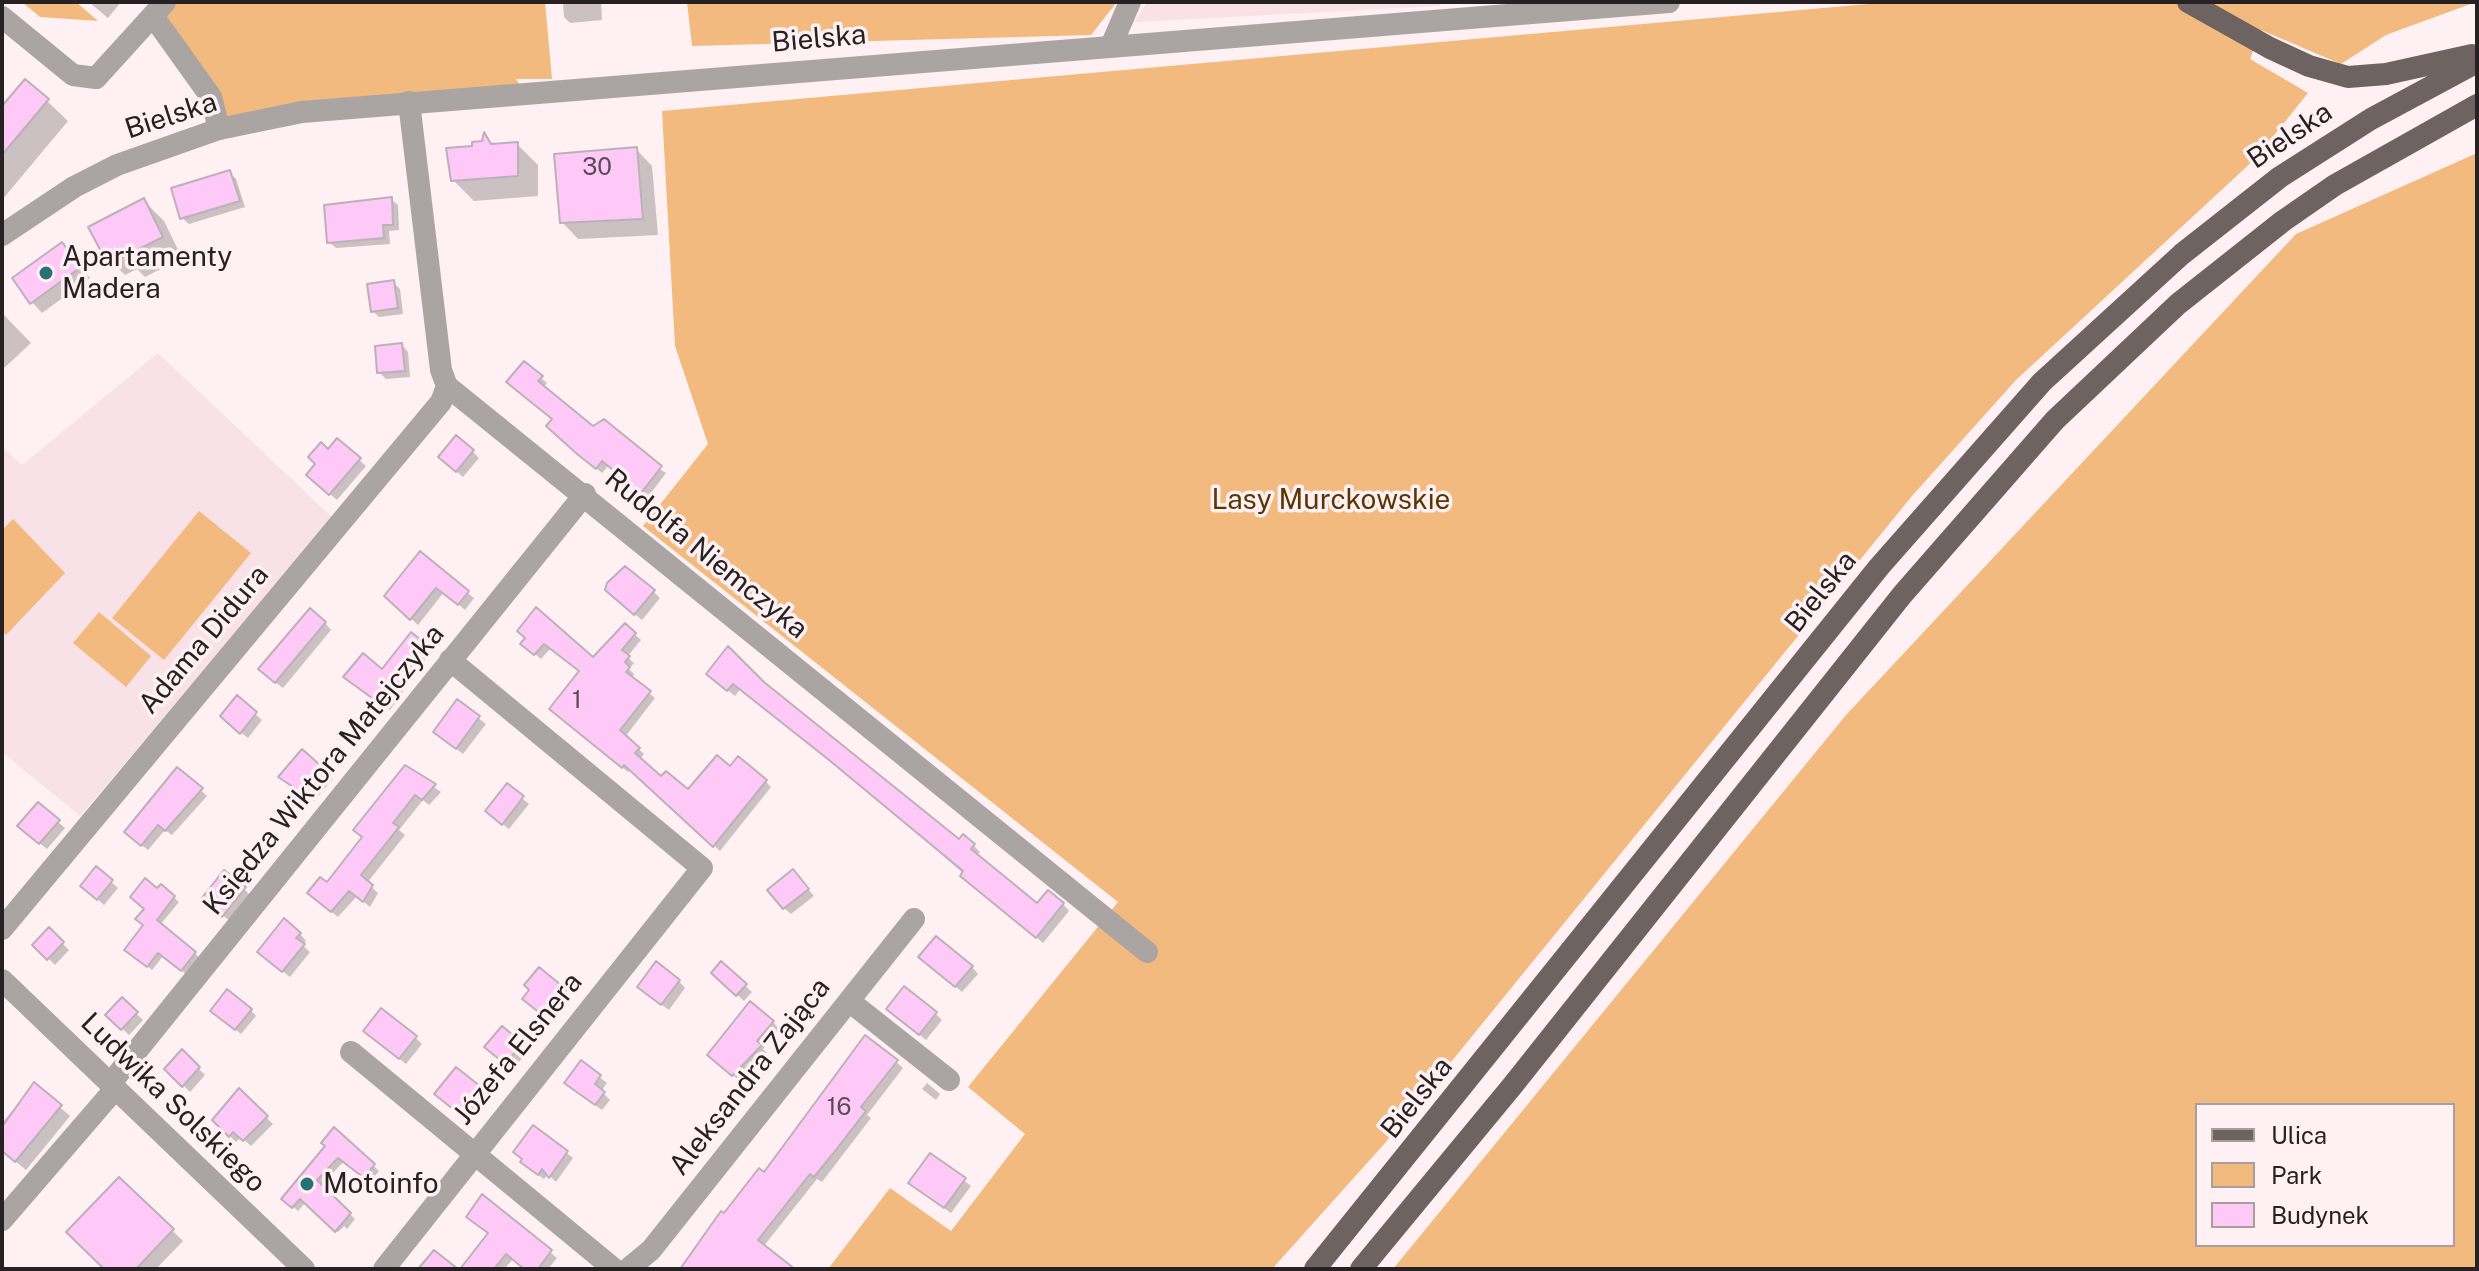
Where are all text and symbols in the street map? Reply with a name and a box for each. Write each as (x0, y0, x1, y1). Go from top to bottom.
street label: Bielska (770, 18, 868, 60)
street label: Bielska (121, 85, 221, 147)
street label: Bielska (2241, 96, 2339, 176)
house number: 30 (582, 154, 612, 182)
place label: Apartamenty Madera (62, 240, 232, 306)
marker: Apartamenty Madera (37, 264, 55, 282)
street label: Rudolfa Niemczyka (598, 462, 814, 646)
park label: Lasy Murckowskie (1212, 483, 1450, 517)
street label: Bielska (1778, 545, 1864, 639)
street label: Adama Didura (132, 559, 276, 721)
street label: Księdza Wiktora Matejczyka (196, 618, 452, 922)
house number: 1 (572, 687, 582, 715)
street label: Józefa Elsnera (447, 966, 589, 1132)
street label: Aleksandra Zająca (663, 972, 837, 1182)
street label: Ludwika Solskiego (74, 1006, 272, 1200)
street label: Bielska (1374, 1051, 1460, 1145)
house number: 16 (827, 1094, 851, 1122)
legend (2195, 1103, 2455, 1247)
text: Ulica (2271, 1121, 2327, 1149)
text: Park (2271, 1161, 2322, 1189)
place label: Motoinfo (323, 1167, 439, 1201)
marker: Motoinfo (298, 1175, 316, 1193)
text: Budynek (2271, 1201, 2369, 1229)

